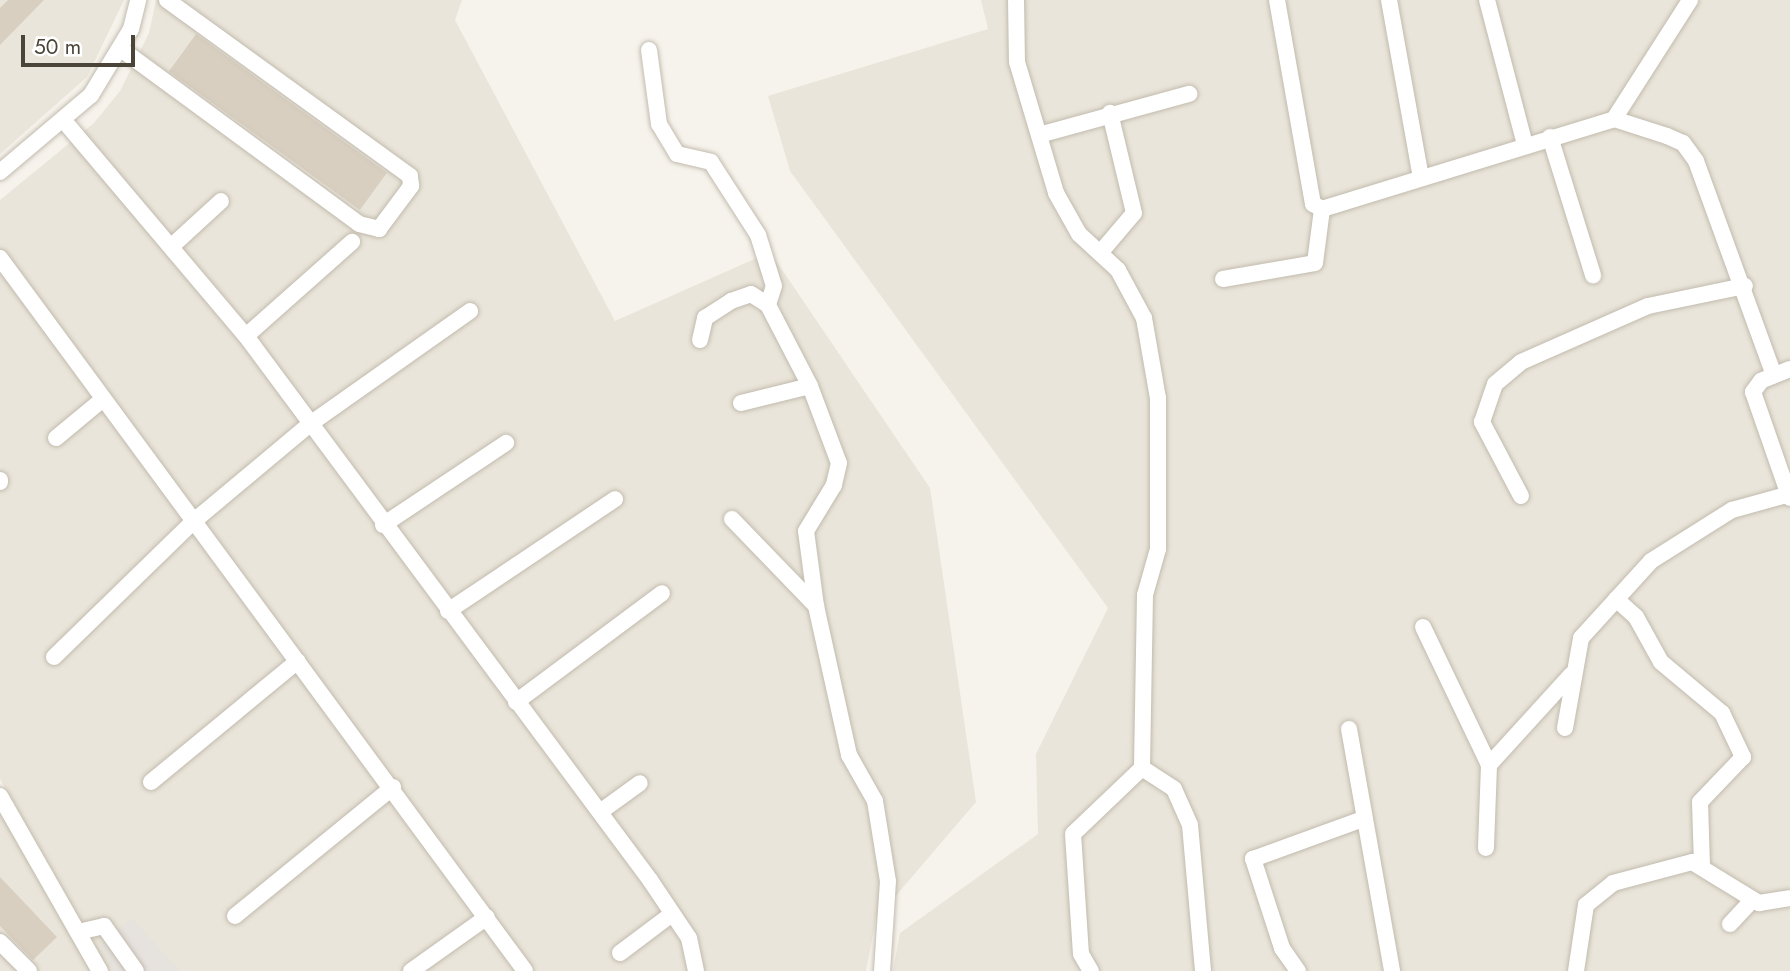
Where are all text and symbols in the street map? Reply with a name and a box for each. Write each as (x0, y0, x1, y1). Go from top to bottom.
scale bar (24, 21, 138, 65)
text: 50 m (34, 32, 81, 62)

